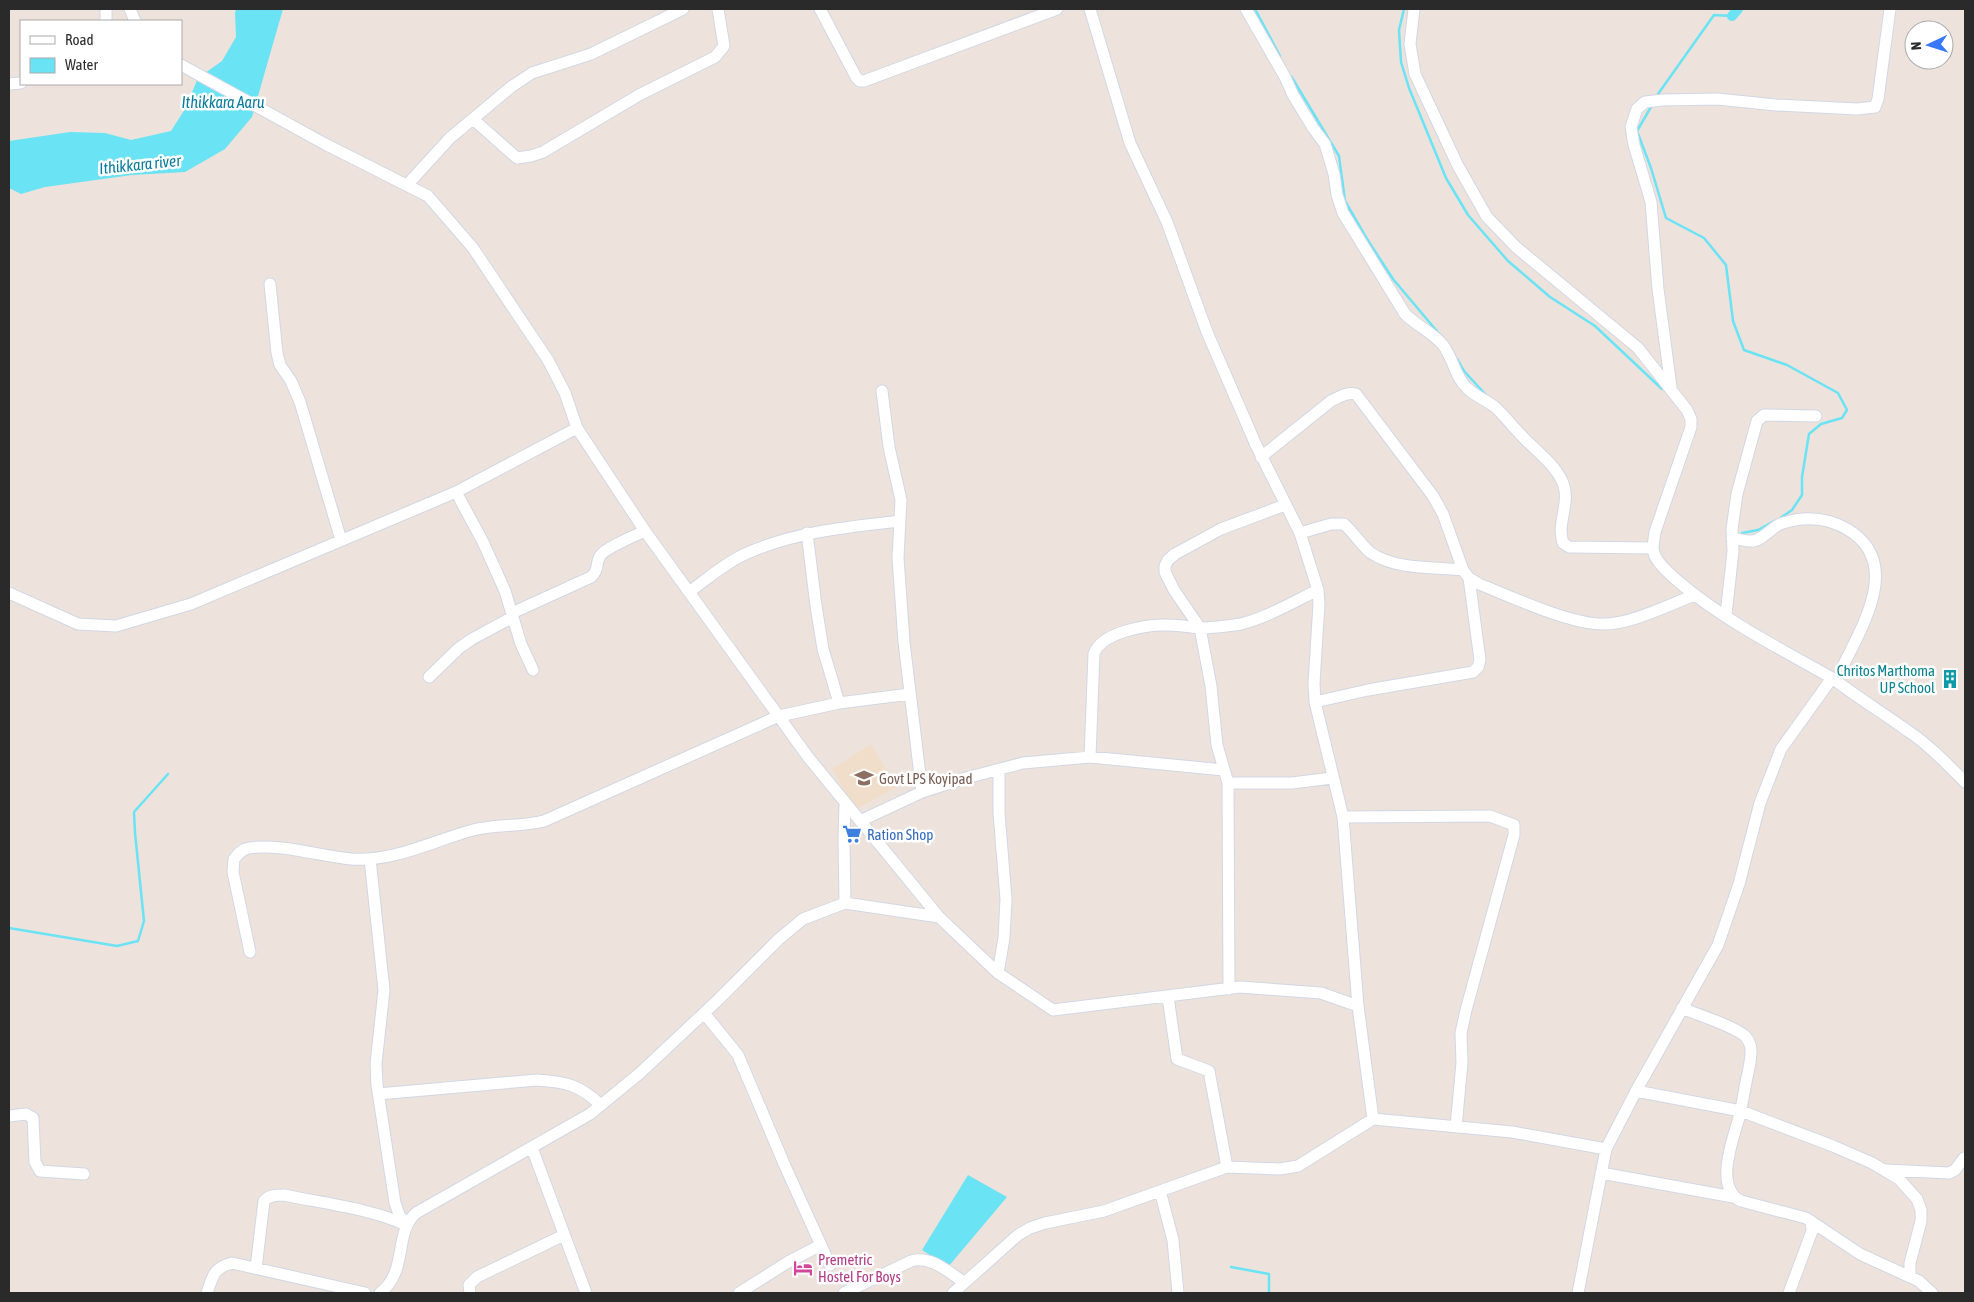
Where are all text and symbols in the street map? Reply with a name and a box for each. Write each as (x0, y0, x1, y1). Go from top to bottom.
legend (20, 20, 182, 85)
north arrow (1904, 20, 1954, 70)
text: Road (65, 31, 94, 48)
text: N (1908, 41, 1924, 51)
text: Water (65, 56, 98, 73)
water label: Ithikkara Aaru (182, 93, 265, 111)
water label: Ithikkara river (98, 151, 183, 177)
place label: Chritos Marthoma UP School (1837, 662, 1935, 696)
building icon: Chritos Marthoma UP School (1939, 668, 1961, 690)
school or university icon: Govt LPS Koyipad (853, 767, 875, 789)
place label: Govt LPS Koyipad (879, 770, 973, 787)
supermarket icon: Ration Shop (841, 823, 863, 845)
place label: Ration Shop (867, 826, 933, 843)
place label: Premetric Hostel For Boys (818, 1251, 901, 1285)
hotel icon: Premetric Hostel For Boys (792, 1257, 814, 1279)

